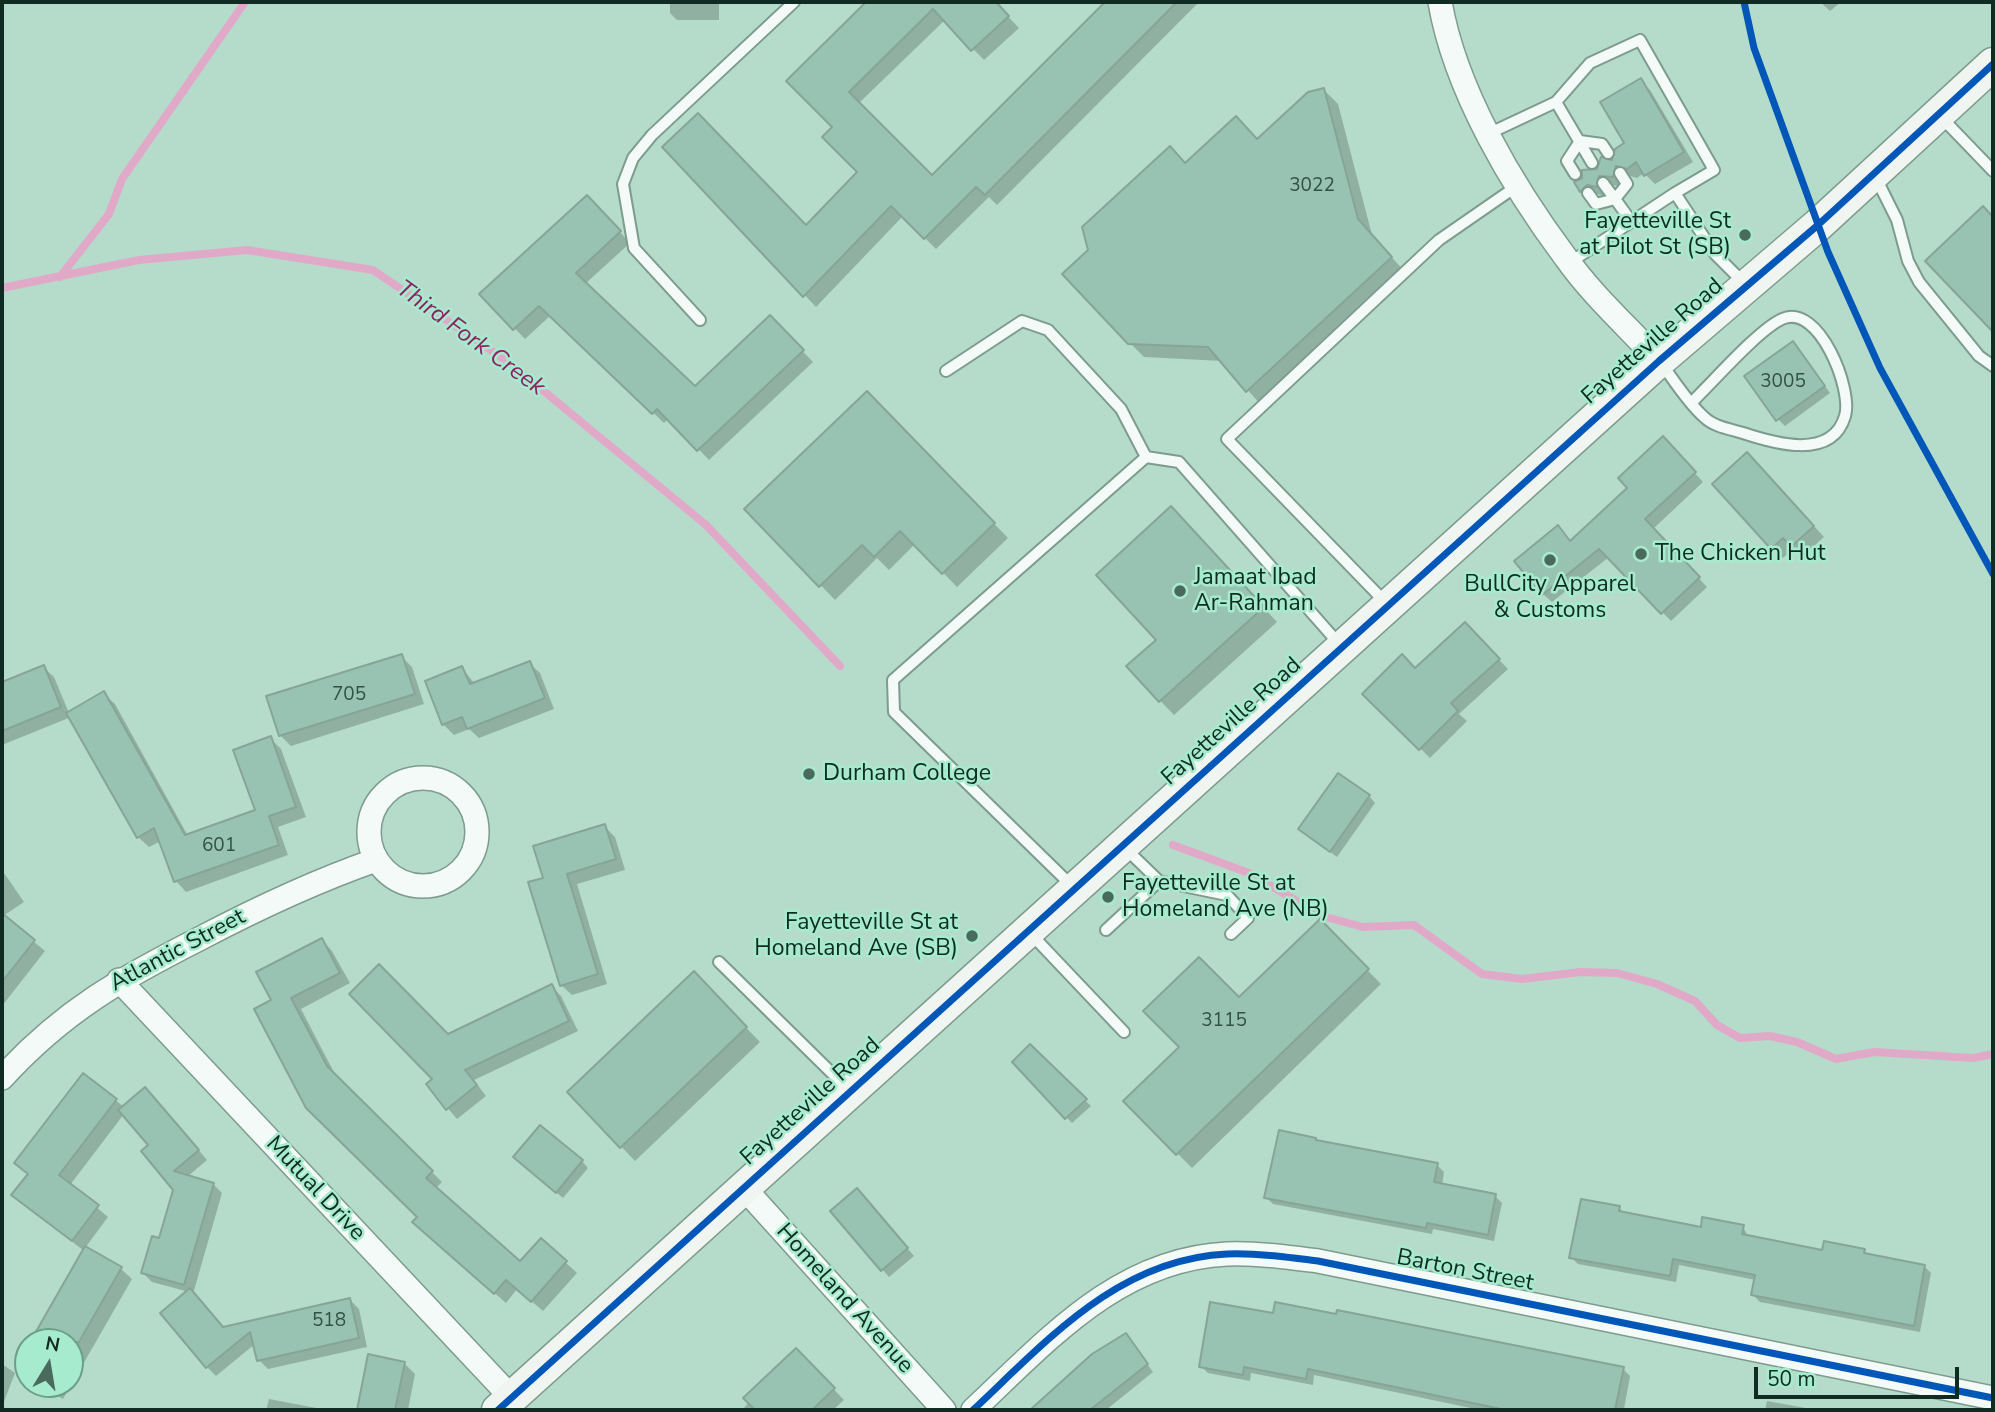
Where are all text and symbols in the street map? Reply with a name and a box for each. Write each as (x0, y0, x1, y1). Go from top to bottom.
house number: 3022 (1289, 175, 1335, 197)
place label: Fayetteville St at Pilot St (SB) (1579, 208, 1731, 262)
marker: Fayetteville St at Pilot St (SB) (1737, 227, 1753, 243)
street label: Fayetteville Road (1577, 273, 1729, 411)
water label: Third Fork Creek (390, 275, 550, 403)
house number: 3005 (1760, 371, 1806, 393)
place label: The Chicken Hut (1655, 540, 1825, 568)
marker: The Chicken Hut (1633, 546, 1649, 562)
marker: BullCity Apparel & Customs (1542, 552, 1558, 568)
place label: Jamaat Ibad Ar-Rahman (1194, 564, 1317, 618)
place label: BullCity Apparel & Customs (1464, 571, 1636, 625)
marker: Jamaat Ibad Ar-Rahman (1172, 583, 1188, 599)
street label: Fayetteville Road (1157, 652, 1307, 792)
house number: 705 (332, 684, 366, 706)
place label: Durham College (823, 760, 991, 788)
marker: Durham College (801, 766, 817, 782)
house number: 601 (202, 835, 236, 857)
place label: Fayetteville St at Homeland Ave (NB) (1122, 870, 1329, 924)
marker: Fayetteville St at Homeland Ave (NB) (1100, 889, 1116, 905)
street label: Atlantic Street (106, 904, 250, 998)
place label: Fayetteville St at Homeland Ave (SB) (754, 909, 958, 963)
marker: Fayetteville St at Homeland Ave (SB) (964, 928, 980, 944)
house number: 3115 (1201, 1010, 1247, 1032)
street label: Fayetteville Road (736, 1032, 886, 1172)
street label: Mutual Drive (260, 1131, 370, 1247)
street label: Homeland Avenue (770, 1218, 918, 1380)
street label: Barton Street (1394, 1244, 1536, 1298)
house number: 518 (312, 1310, 346, 1332)
north arrow (14, 1328, 84, 1398)
text: N (43, 1330, 62, 1358)
scale bar (1757, 1352, 1962, 1396)
text: 50 m (1767, 1365, 1816, 1393)

